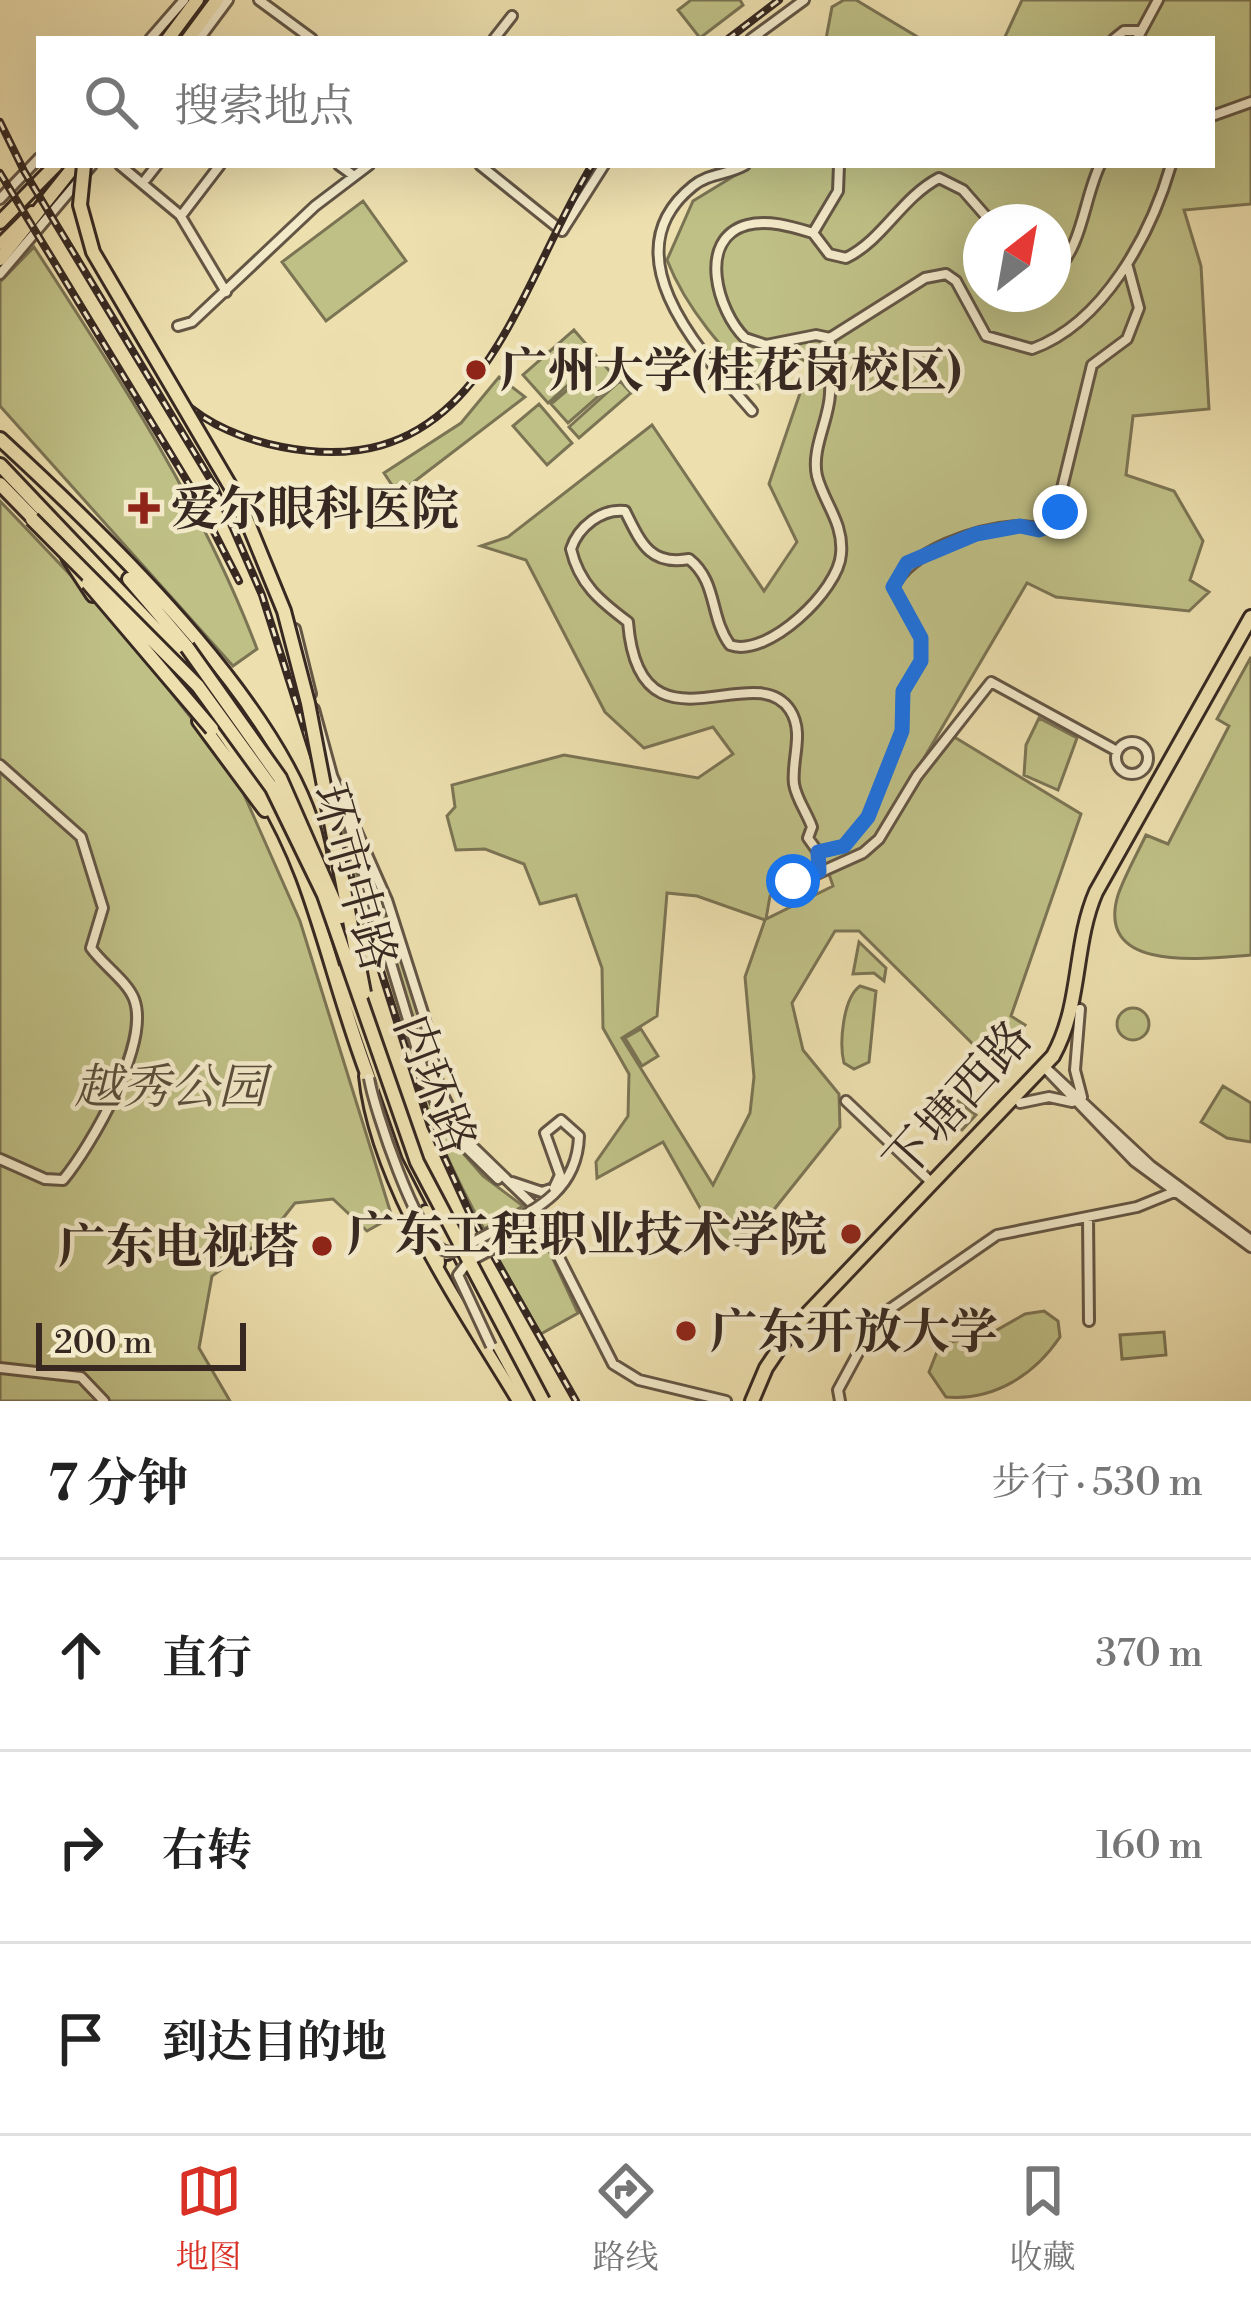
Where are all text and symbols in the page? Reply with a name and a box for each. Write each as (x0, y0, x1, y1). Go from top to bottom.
search box (36, 36, 1215, 168)
icon: search (78, 69, 144, 135)
text: 搜索地点 (174, 79, 354, 136)
north arrow (963, 204, 1071, 312)
place label: 广州大学(桂花岗校区) (500, 343, 962, 403)
marker: 广州大学(桂花岗校区) (463, 357, 489, 383)
place label: 爱尔眼科医院 (171, 481, 459, 541)
route end (1033, 485, 1087, 539)
marker: 爱尔眼科医院 (128, 492, 160, 524)
street label: 环市中路 (297, 777, 407, 978)
route start (766, 854, 820, 908)
street label: 内环路 (379, 1007, 487, 1163)
street label: 下塘西路 (873, 1010, 1046, 1192)
park label: 越秀公园 (74, 1059, 273, 1119)
place label: 广东工程职业技术学院 (347, 1207, 827, 1267)
place label: 广东电视塔 (58, 1219, 298, 1279)
marker: 广东工程职业技术学院 (838, 1221, 864, 1247)
marker: 广东电视塔 (309, 1233, 335, 1259)
place label: 广东开放大学 (710, 1304, 998, 1364)
scale bar (36, 1317, 246, 1370)
marker: 广东开放大学 (673, 1318, 699, 1344)
text: 200 m (54, 1323, 152, 1364)
text: 7 分钟 (48, 1453, 188, 1517)
text: 步行 · 530 m (991, 1459, 1203, 1508)
icon: ahead (48, 1622, 114, 1688)
text: 370 m (1095, 1630, 1203, 1679)
text: 直行 (162, 1631, 252, 1688)
icon: right (48, 1814, 114, 1880)
text: 160 m (1096, 1822, 1203, 1871)
text: 右转 (162, 1823, 252, 1880)
icon: arrive (48, 2006, 114, 2072)
text: 到达目的地 (162, 2015, 387, 2072)
tab: 地图 (176, 2158, 242, 2279)
tab: 路线 (593, 2158, 659, 2279)
tab: 收藏 (1010, 2158, 1076, 2279)

